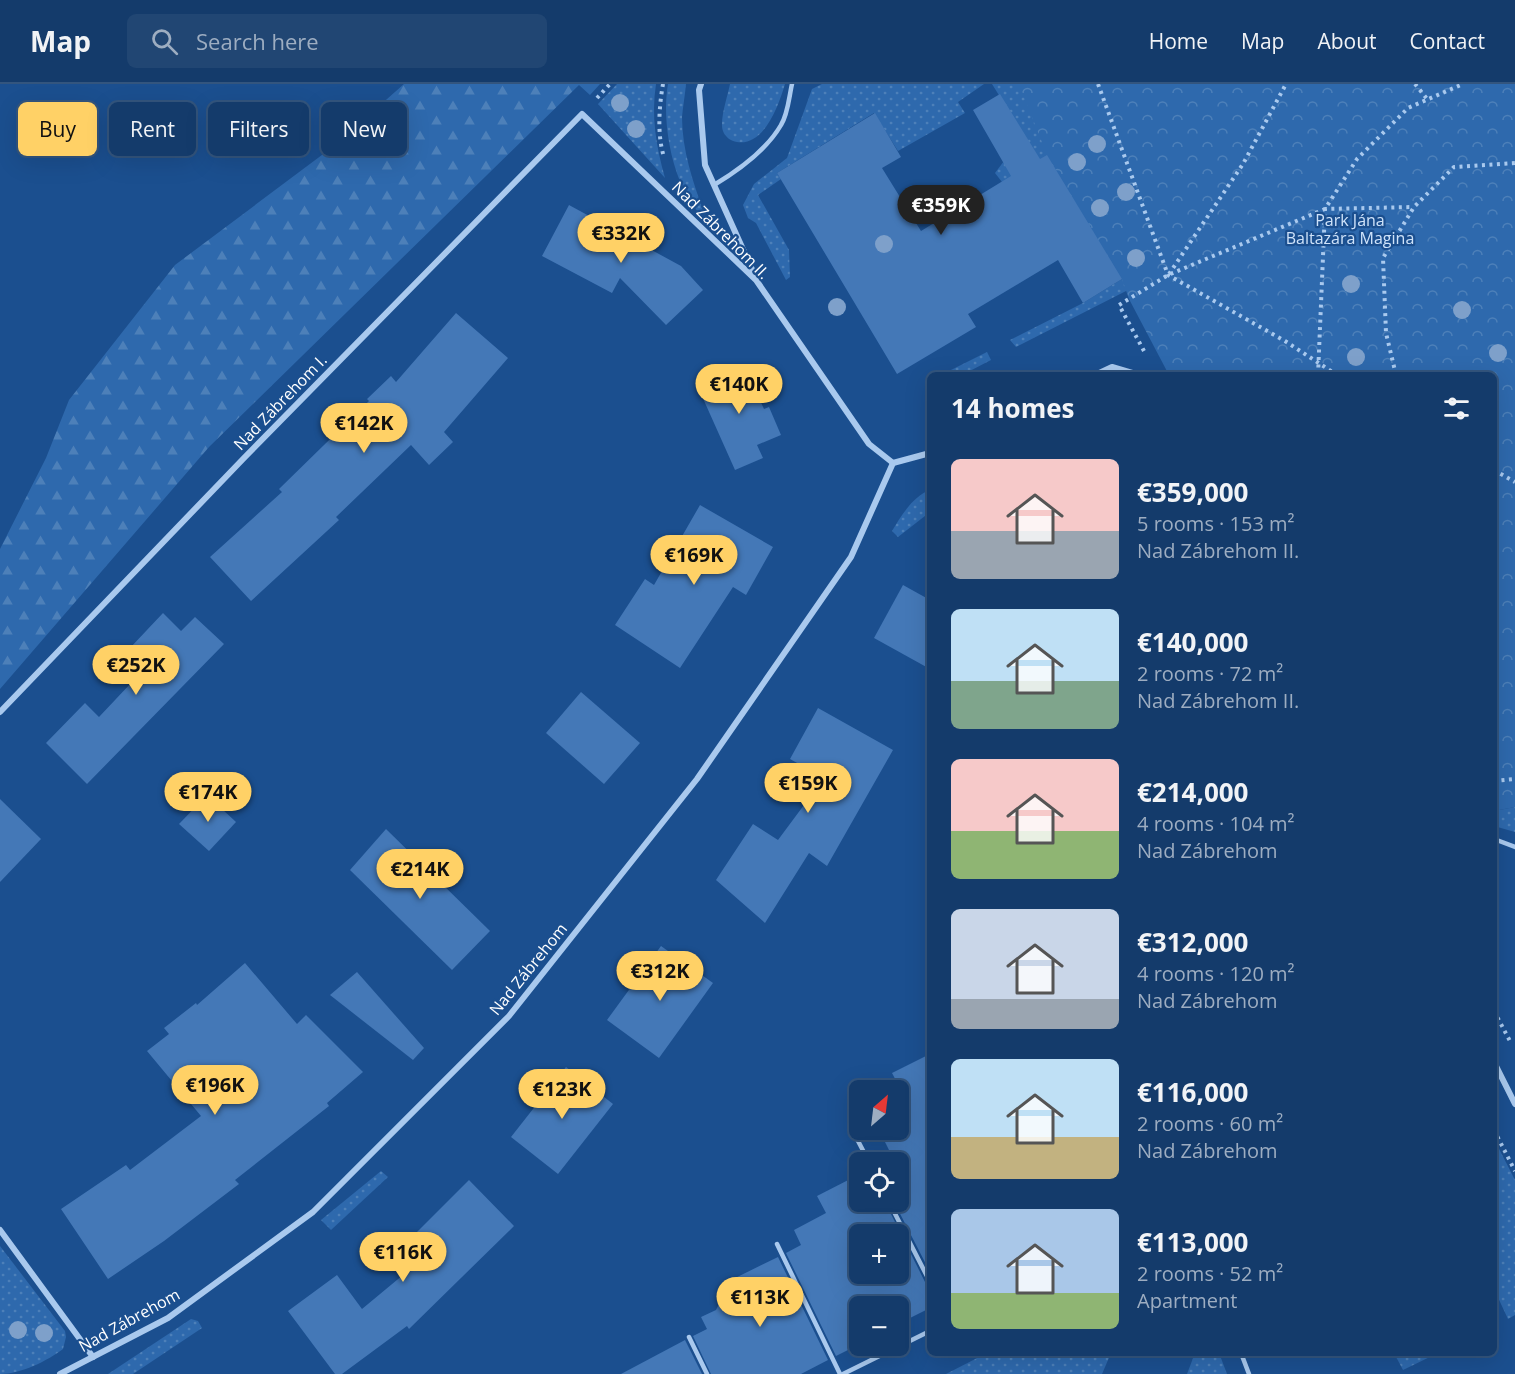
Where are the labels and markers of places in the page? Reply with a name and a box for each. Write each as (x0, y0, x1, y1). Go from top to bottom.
pin: €359K (899, 185, 983, 236)
pin: €332K (579, 213, 663, 264)
pin: €140K (697, 364, 781, 415)
pin: €142K (322, 403, 406, 454)
pin: €169K (652, 535, 736, 586)
pin: €252K (94, 645, 178, 696)
pin: €159K (766, 763, 850, 814)
pin: €174K (166, 772, 250, 823)
pin: €214K (378, 849, 462, 900)
pin: €312K (618, 951, 702, 1002)
pin: €196K (173, 1065, 257, 1116)
pin: €123K (520, 1069, 604, 1120)
pin: €116K (361, 1232, 445, 1283)
pin: €113K (718, 1277, 802, 1328)

